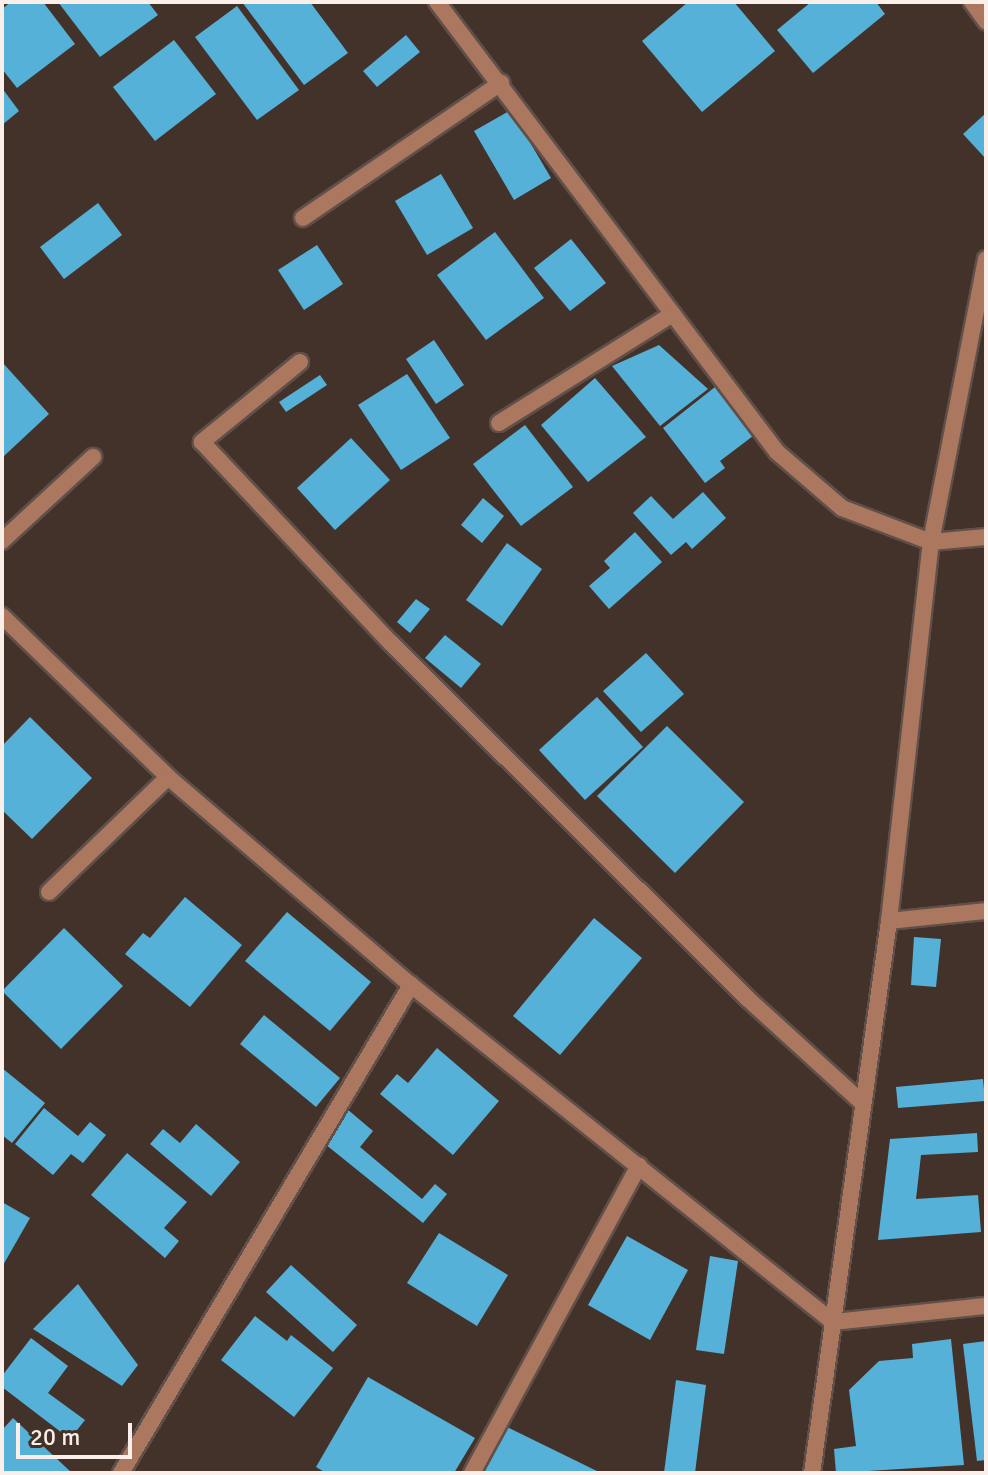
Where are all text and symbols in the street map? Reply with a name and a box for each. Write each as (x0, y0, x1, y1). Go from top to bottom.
scale bar (20, 1407, 136, 1457)
text: 20 m (30, 1422, 80, 1452)

